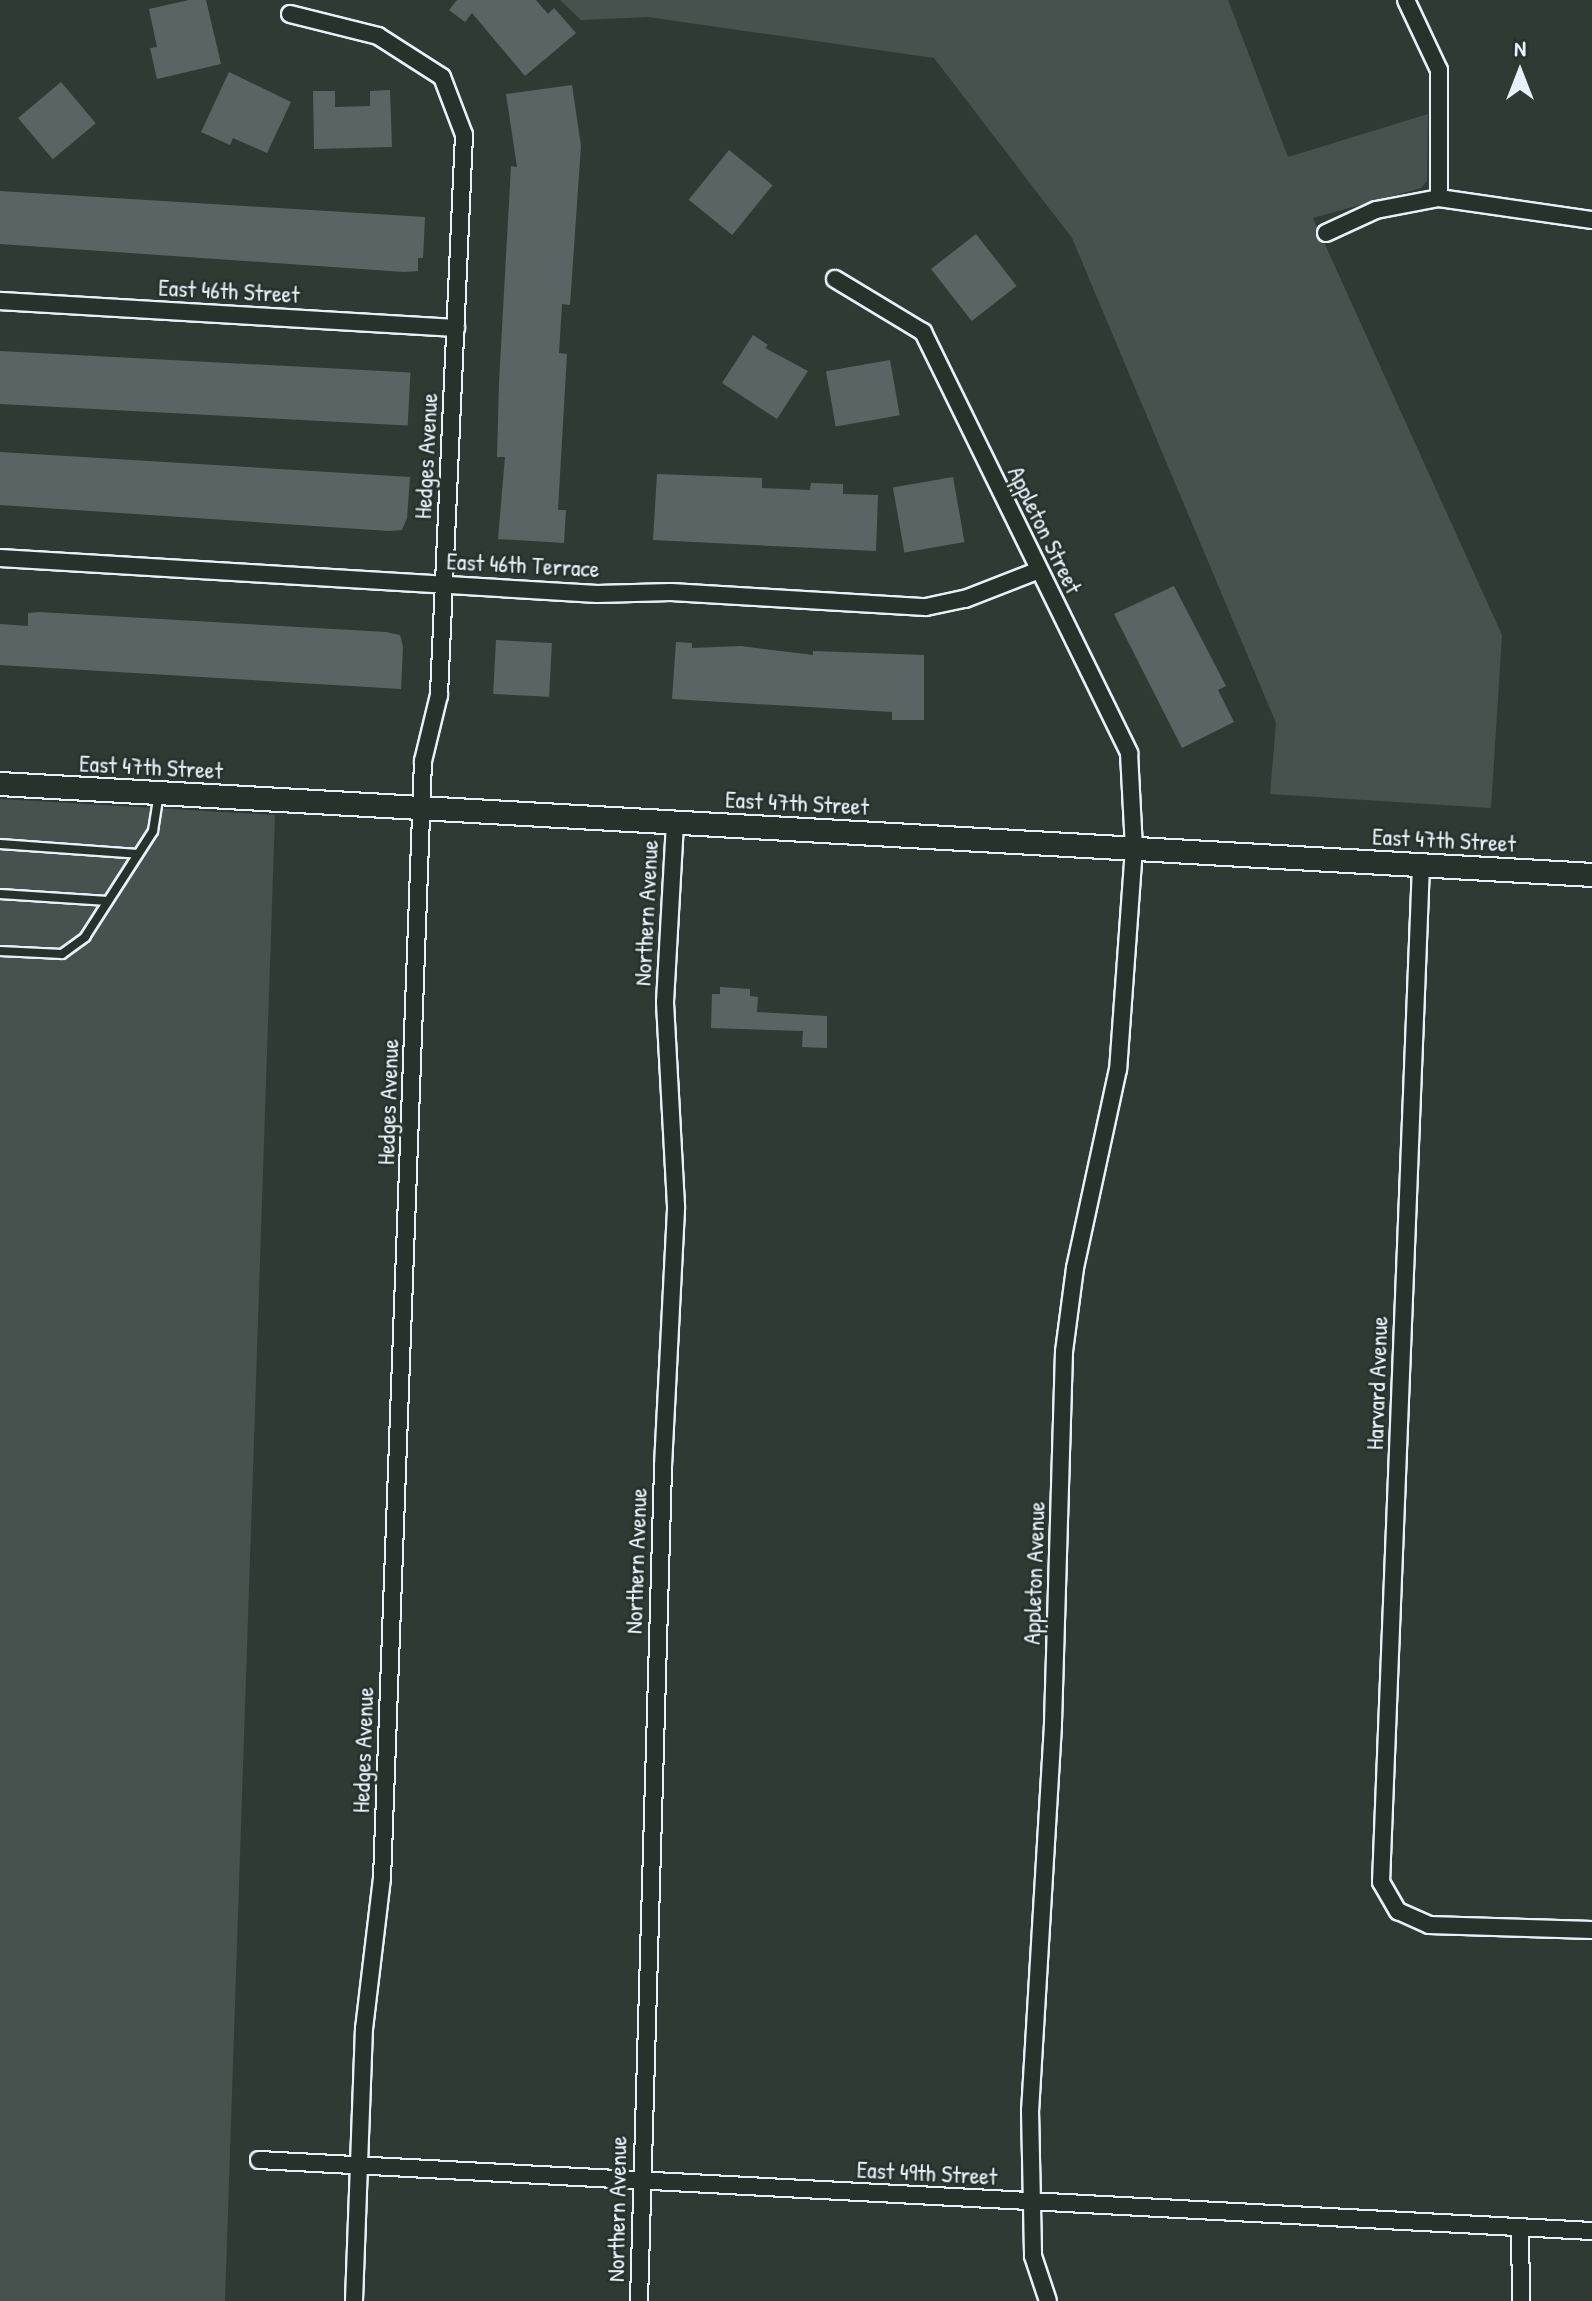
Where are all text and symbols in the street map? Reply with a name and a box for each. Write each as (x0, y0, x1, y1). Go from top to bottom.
north arrow (1480, 32, 1560, 112)
text: N (1514, 33, 1526, 63)
street label: East 46th Street (158, 273, 300, 309)
street label: Hedges Avenue (408, 392, 444, 520)
street label: Appleton Street (1002, 462, 1088, 598)
street label: East 46th Terrace (446, 547, 600, 583)
street label: East 47th Street (79, 749, 223, 785)
street label: East 47th Street (725, 785, 869, 821)
street label: East 47th Street (1372, 822, 1516, 858)
street label: Northern Avenue (628, 839, 664, 987)
street label: Hedges Avenue (371, 1039, 405, 1165)
street label: Harvard Avenue (1360, 1316, 1394, 1450)
street label: Northern Avenue (619, 1488, 653, 1634)
street label: Appleton Avenue (1017, 1501, 1051, 1645)
street label: Hedges Avenue (346, 1687, 380, 1813)
street label: Northern Avenue (601, 2136, 633, 2282)
street label: East 49th Street (856, 2155, 998, 2191)

